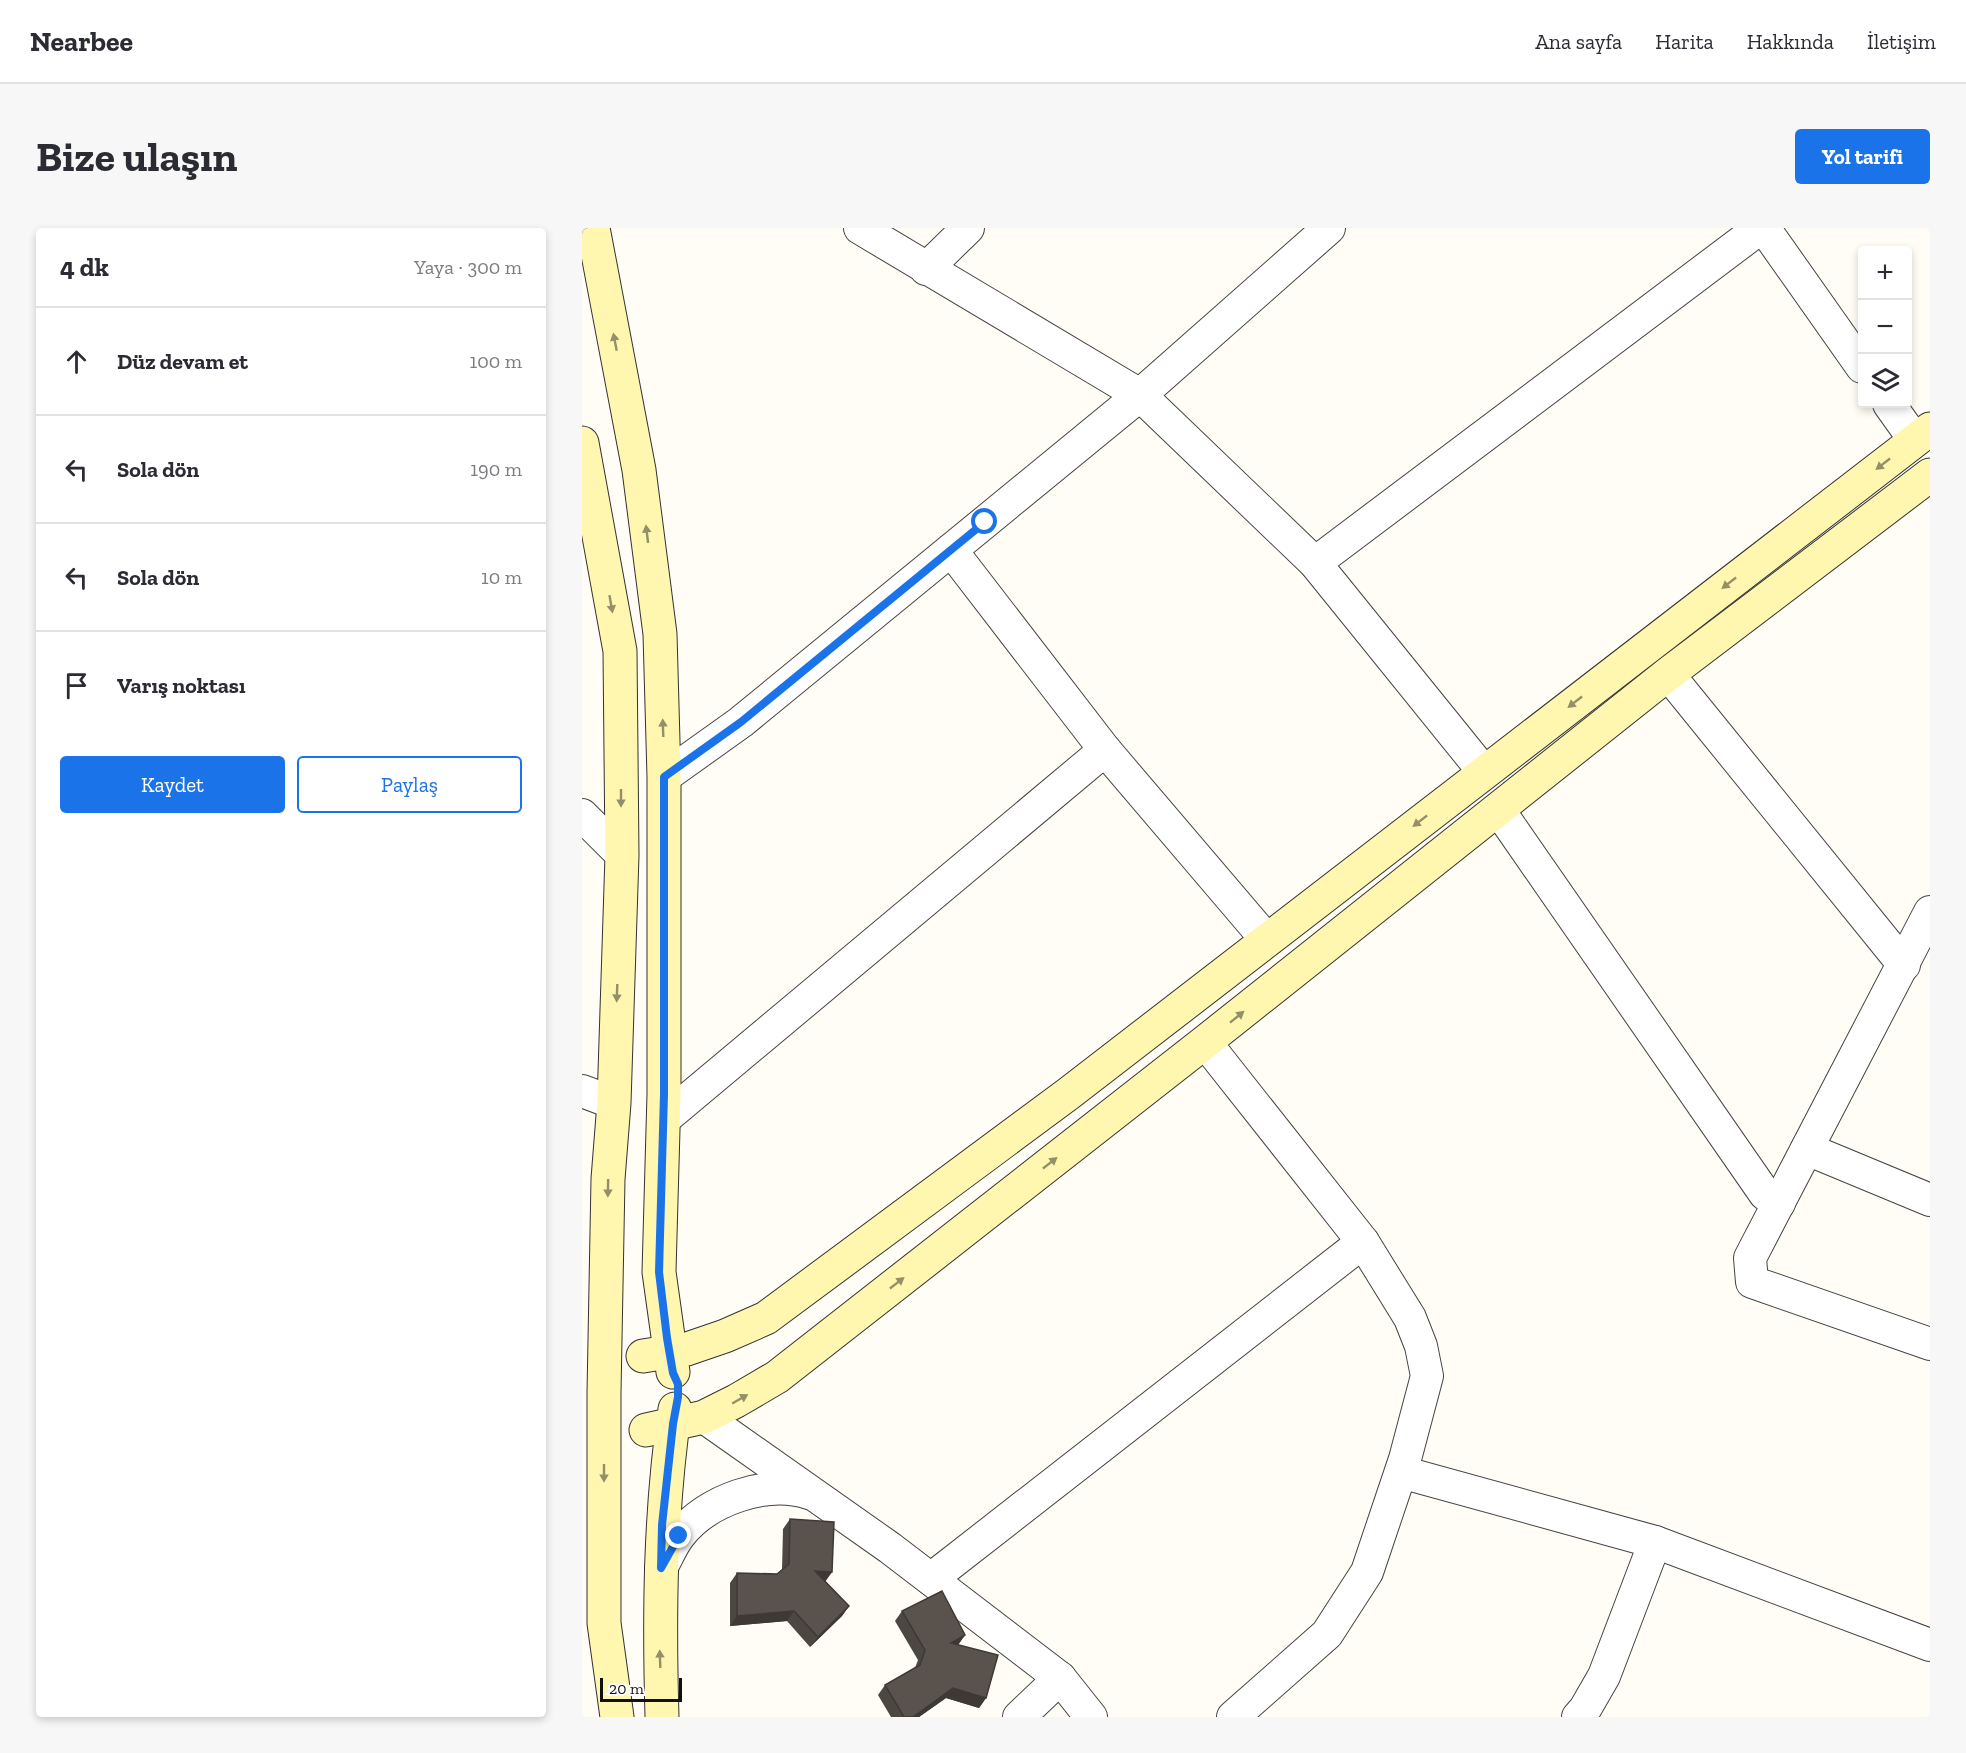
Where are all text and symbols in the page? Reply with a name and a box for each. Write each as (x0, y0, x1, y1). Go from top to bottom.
text: Nearbee (30, 25, 133, 58)
text: Ana sayfa (1535, 29, 1622, 54)
text: Harita (1655, 29, 1714, 54)
text: Hakkında (1747, 29, 1834, 54)
text: İletişim (1867, 29, 1936, 54)
button: Yol tarifi (1795, 129, 1930, 184)
text: Bize ulaşın (36, 131, 237, 182)
map controls (1858, 246, 1912, 408)
button: + (1858, 246, 1912, 300)
text: 4 dk (60, 251, 109, 283)
text: Yaya · 300 m (414, 255, 522, 279)
button: − (1858, 300, 1912, 354)
one-way arrow (610, 332, 619, 351)
icon: ahead (60, 345, 93, 378)
text: Düz devam et (117, 348, 248, 375)
text: 100 m (469, 349, 522, 373)
button: layers (1858, 354, 1912, 408)
icon: left (60, 453, 93, 486)
text: Sola dön (117, 456, 199, 483)
text: 190 m (470, 457, 522, 481)
one-way arrow (1875, 457, 1891, 470)
route start (971, 508, 997, 534)
one-way arrow (642, 524, 652, 543)
icon: left (60, 561, 93, 594)
text: Sola dön (117, 564, 199, 591)
text: 10 m (481, 565, 522, 589)
one-way arrow (1721, 576, 1737, 589)
one-way arrow (607, 595, 616, 614)
icon: arrive (60, 669, 93, 702)
text: Varış noktası (117, 672, 246, 699)
one-way arrow (1567, 696, 1583, 708)
one-way arrow (658, 719, 667, 738)
button: Kaydet (60, 756, 285, 813)
button: Paylaş (297, 756, 522, 813)
one-way arrow (616, 789, 626, 808)
one-way arrow (1413, 815, 1428, 827)
one-way arrow (613, 984, 622, 1003)
one-way arrow (1229, 1010, 1245, 1023)
one-way arrow (1043, 1157, 1058, 1169)
one-way arrow (603, 1178, 613, 1197)
one-way arrow (888, 1277, 904, 1289)
one-way arrow (732, 1393, 748, 1404)
one-way arrow (599, 1463, 609, 1482)
route end (665, 1522, 691, 1548)
one-way arrow (656, 1649, 665, 1668)
scale bar (600, 1675, 682, 1702)
text: 20 m (609, 1679, 644, 1698)

